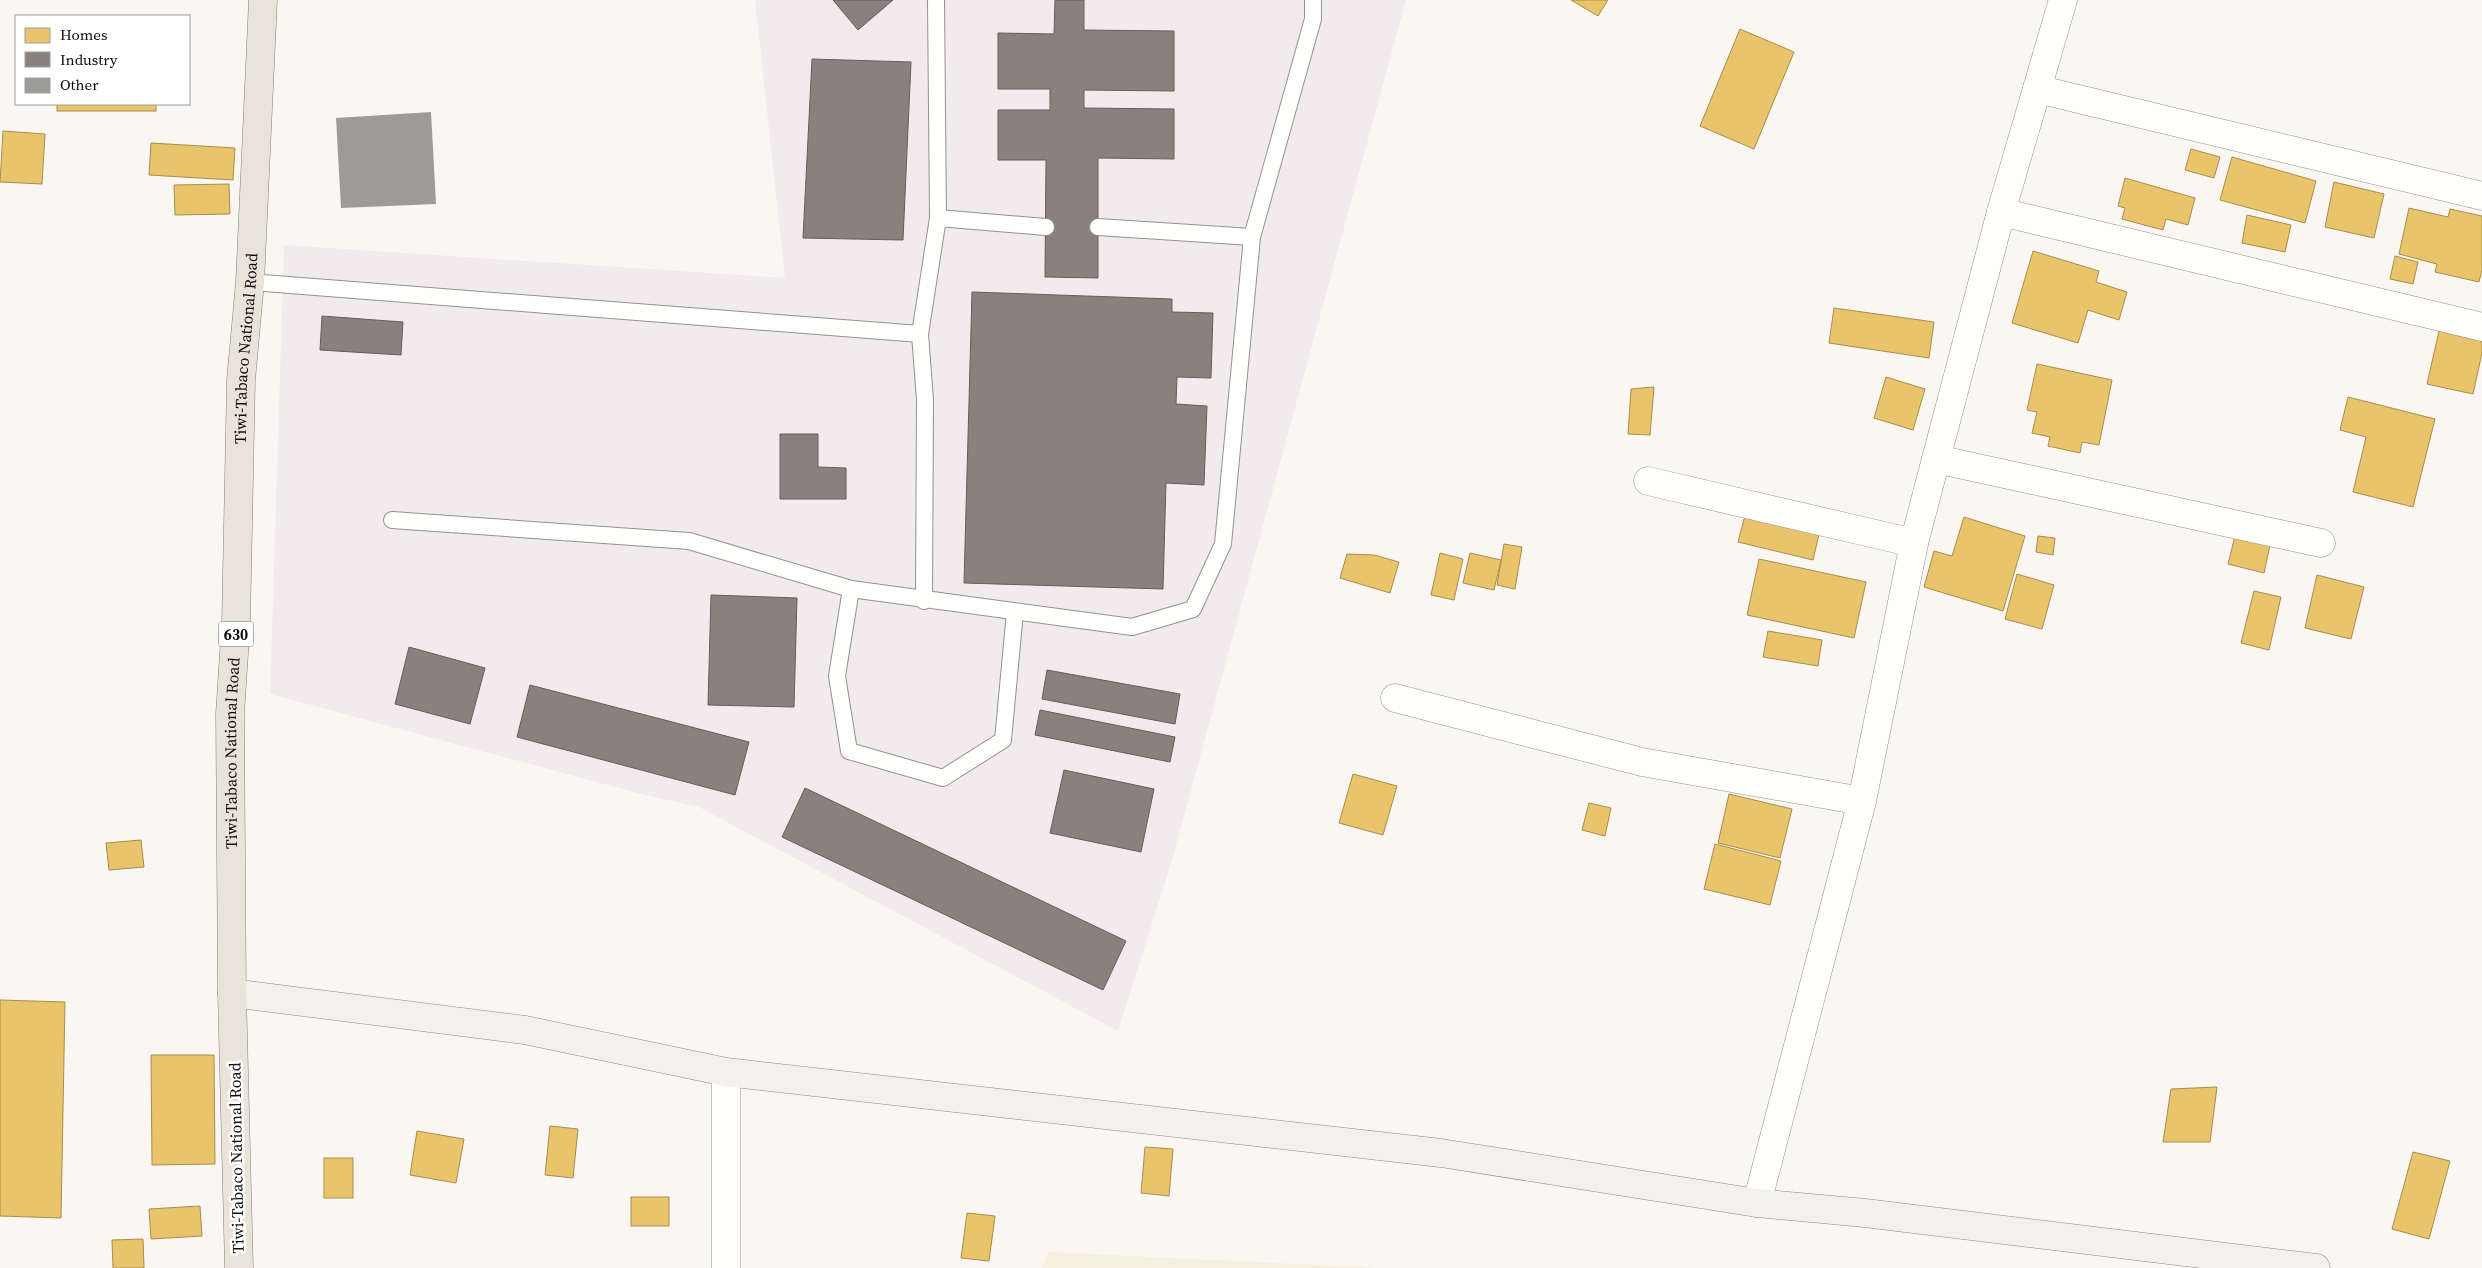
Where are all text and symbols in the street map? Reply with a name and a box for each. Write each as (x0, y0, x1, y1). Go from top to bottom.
legend (15, 15, 190, 105)
text: Homes (60, 24, 107, 45)
text: Industry (60, 49, 118, 70)
text: Other (60, 74, 99, 95)
street label: Tiwi-Tabaco National Road (229, 252, 262, 444)
road number: 630 (218, 622, 254, 646)
street label: Tiwi-Tabaco National Road (219, 657, 245, 849)
street label: Tiwi-Tabaco National Road (223, 1062, 249, 1254)

